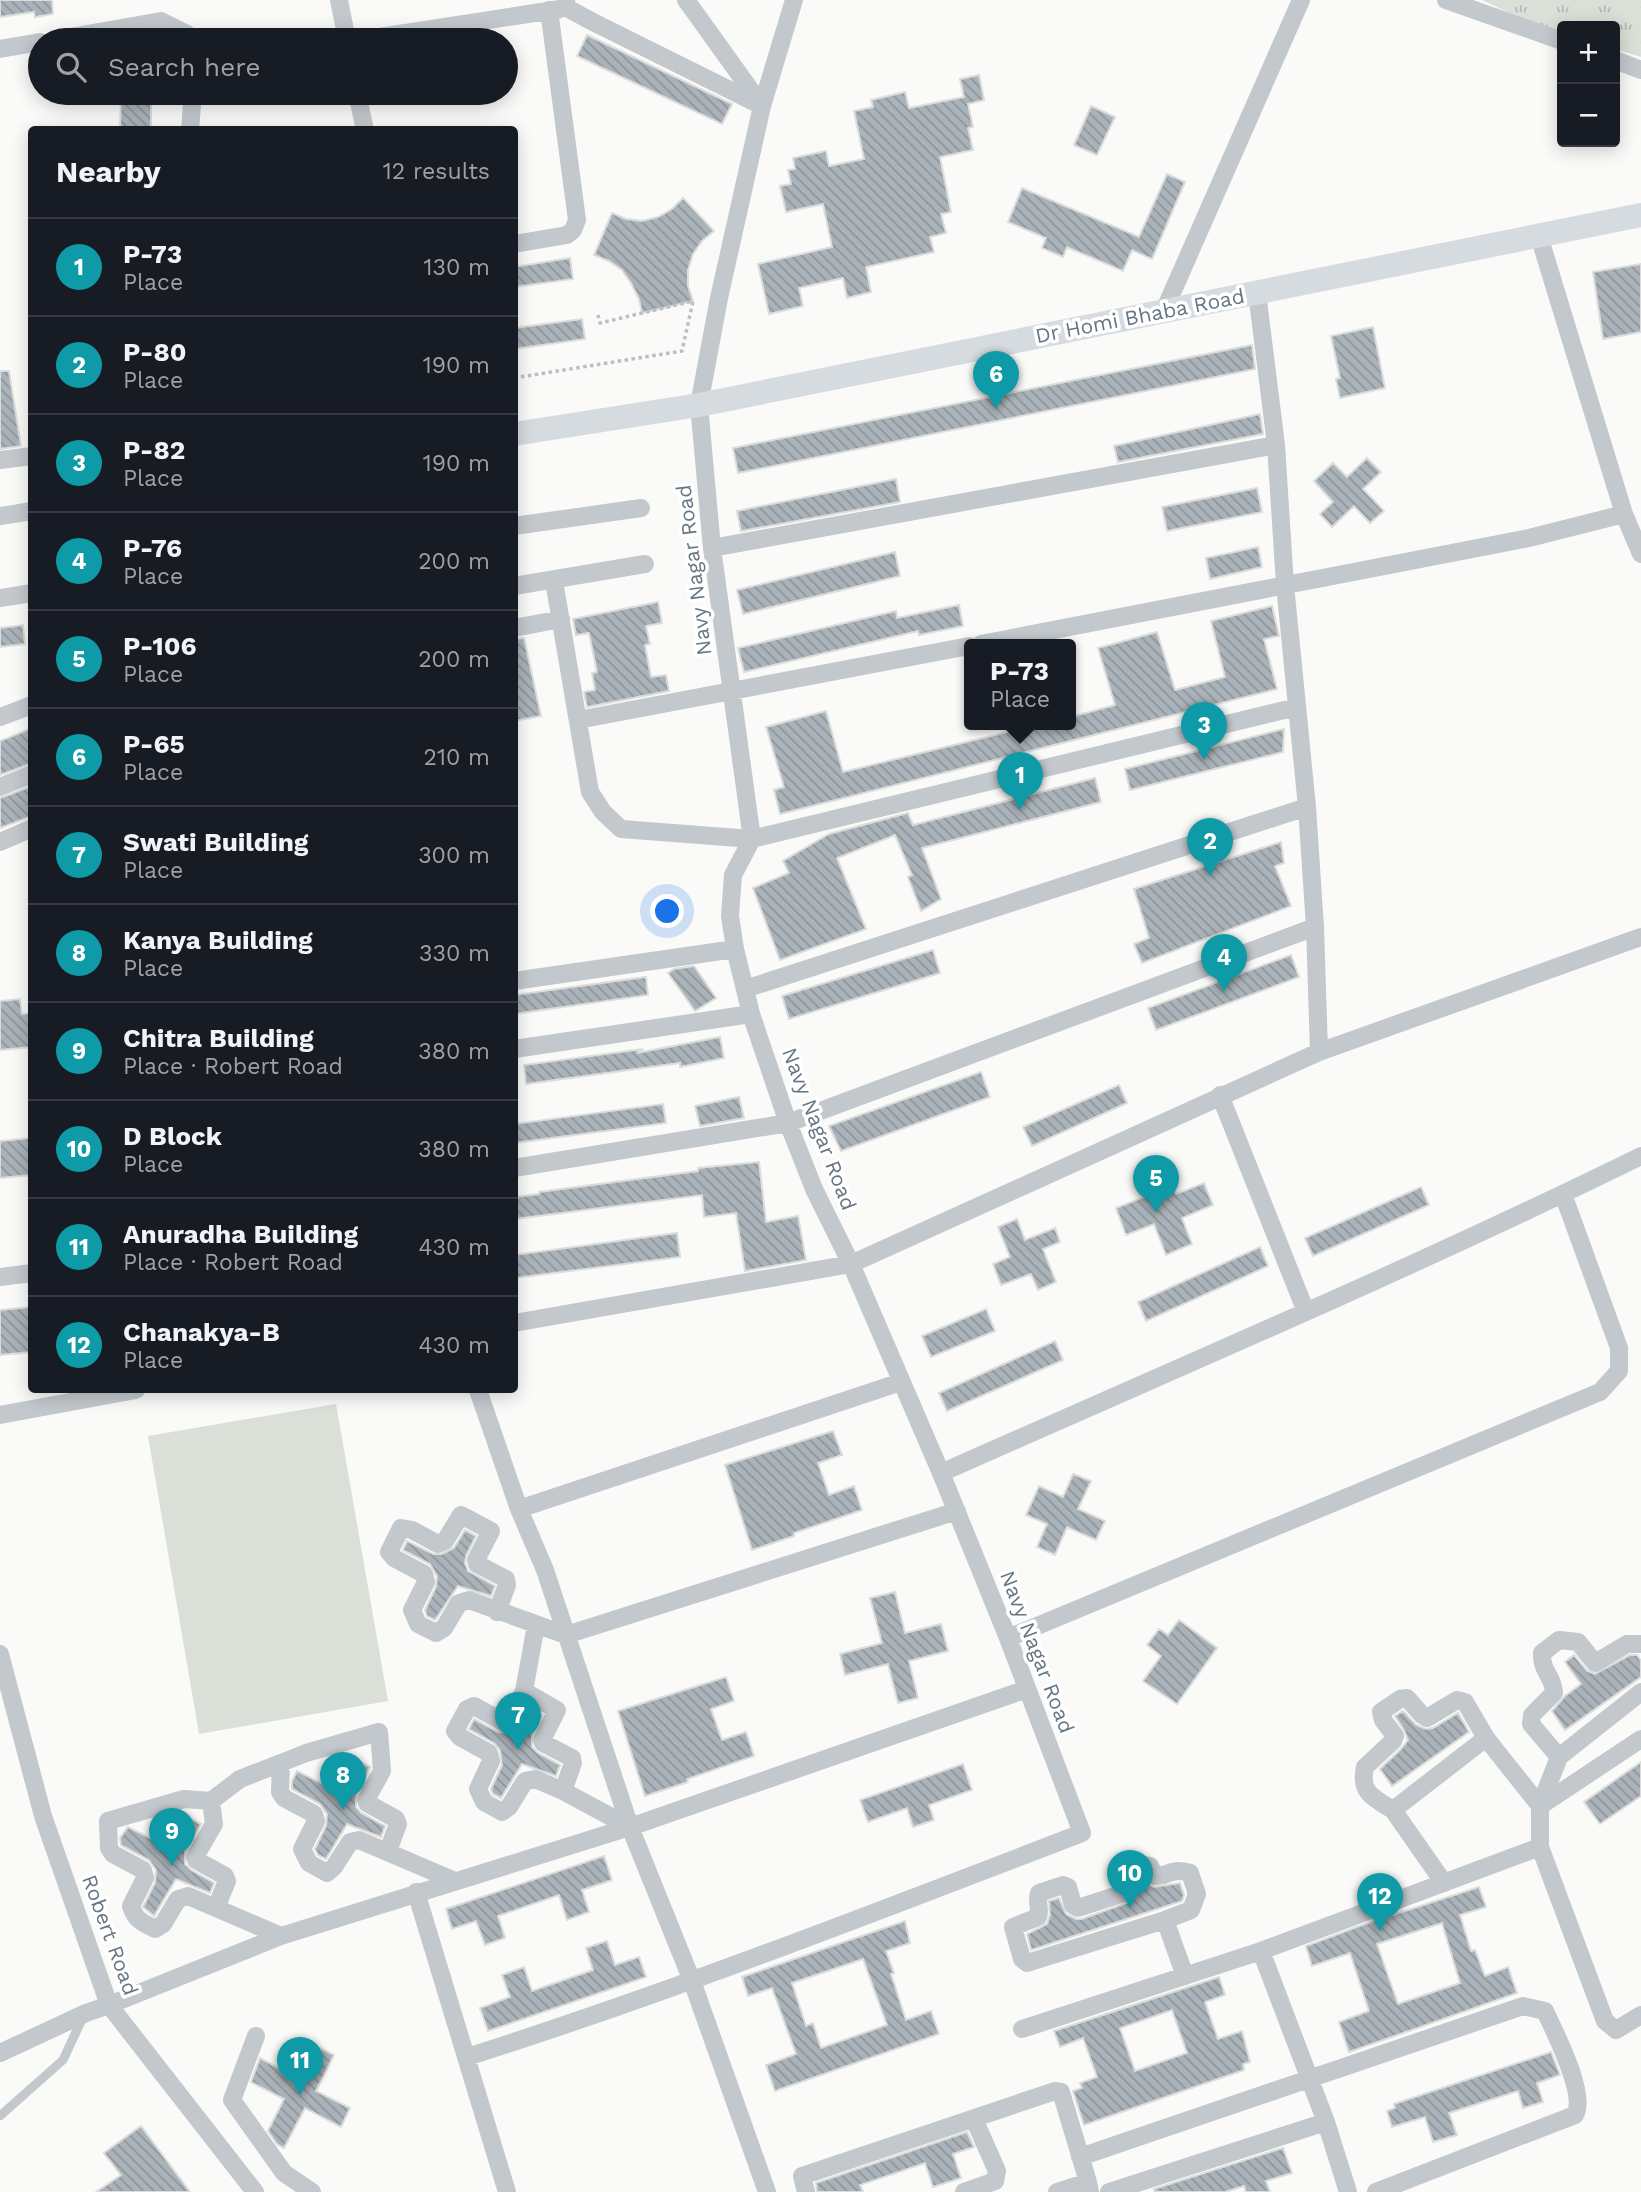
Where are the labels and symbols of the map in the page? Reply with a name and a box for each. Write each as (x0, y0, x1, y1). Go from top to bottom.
street label: Dr Homi Bhaba Road (1033, 283, 1247, 348)
pin: 6 (973, 351, 1019, 409)
street label: Navy Nagar Road (671, 483, 716, 657)
pin: 3 (1181, 702, 1227, 760)
pin: 1 (997, 752, 1043, 810)
pin: 2 (1187, 818, 1233, 876)
your location (650, 894, 684, 928)
pin: 4 (1201, 934, 1247, 992)
street label: Navy Nagar Road (777, 1044, 862, 1214)
pin: 5 (1133, 1155, 1179, 1213)
street label: Navy Nagar Road (995, 1567, 1080, 1737)
pin: 7 (495, 1692, 541, 1750)
pin: 8 (320, 1752, 366, 1810)
pin: 9 (149, 1808, 195, 1866)
pin: 10 (1107, 1850, 1153, 1908)
street label: Robert Road (77, 1871, 144, 1999)
pin: 12 (1357, 1873, 1403, 1931)
pin: 11 (277, 2037, 323, 2095)

